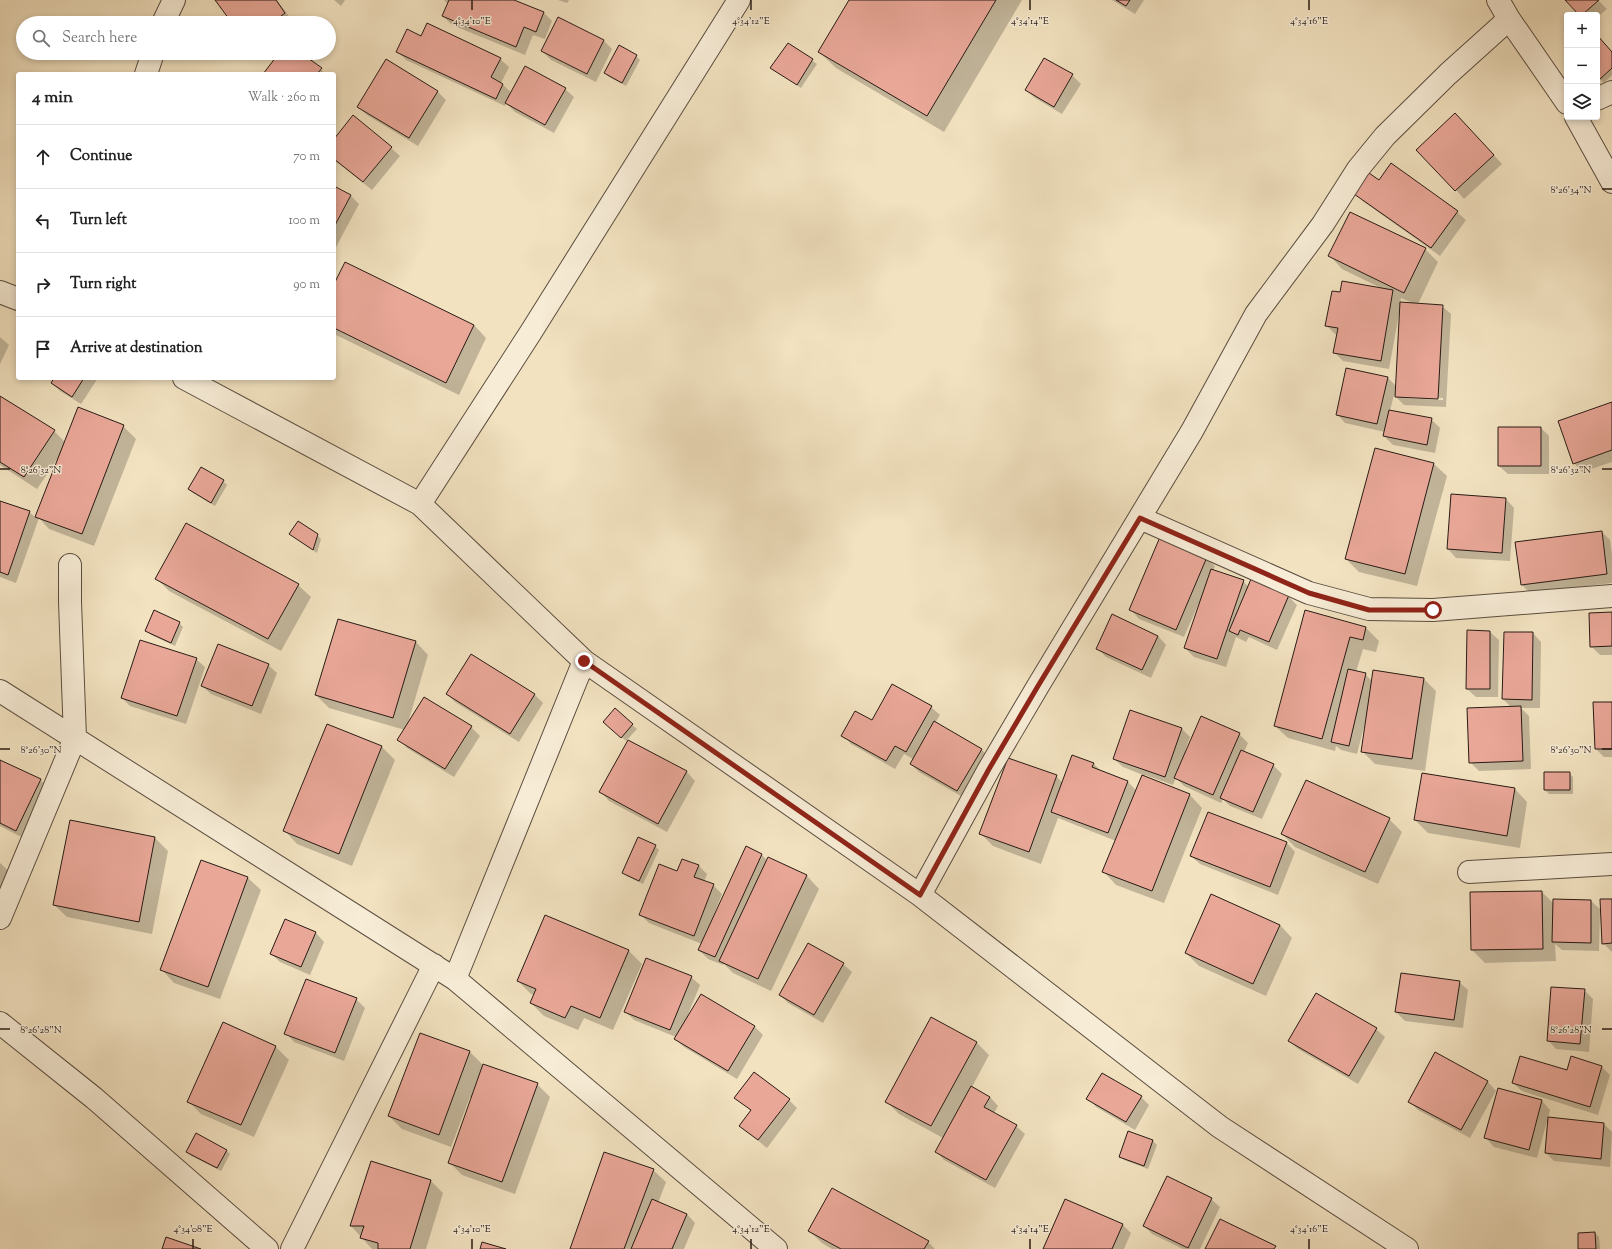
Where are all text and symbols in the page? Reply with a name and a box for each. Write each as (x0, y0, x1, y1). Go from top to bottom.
map controls (1564, 12, 1600, 120)
button: + (1564, 12, 1600, 48)
text: 4°34'10"E (453, 14, 491, 29)
text: 4°34'12"E (732, 14, 770, 29)
text: 4°34'14"E (1011, 14, 1049, 29)
text: 4°34'16"E (1290, 14, 1328, 29)
search box (16, 16, 336, 60)
icon: search (30, 27, 52, 49)
text: Search here (62, 28, 137, 49)
button: − (1564, 48, 1600, 84)
button: layers (1564, 84, 1600, 120)
text: 4 min (32, 86, 73, 110)
text: Walk · 260 m (248, 89, 320, 107)
icon: ahead (32, 146, 54, 168)
text: Continue (70, 146, 132, 167)
text: 70 m (293, 148, 320, 166)
text: 8°26'34"N (1550, 183, 1592, 198)
icon: left (32, 210, 54, 232)
text: Turn left (70, 210, 127, 231)
text: 100 m (288, 212, 320, 230)
icon: right (32, 274, 54, 296)
text: Turn right (70, 274, 136, 295)
text: 90 m (293, 276, 320, 294)
icon: arrive (32, 338, 54, 360)
text: Arrive at destination (70, 338, 203, 359)
text: 8°26'32"N (21, 463, 61, 478)
text: 8°26'32"N (1551, 463, 1591, 478)
route start (1424, 601, 1442, 619)
route end (575, 652, 593, 670)
text: 8°26'30"N (21, 743, 62, 758)
text: 8°26'30"N (1551, 743, 1592, 758)
text: 8°26'28"N (20, 1023, 62, 1038)
text: 8°26'28"N (1550, 1023, 1592, 1038)
text: 4°34'08"E (173, 1222, 213, 1237)
text: 4°34'10"E (453, 1222, 491, 1237)
text: 4°34'12"E (732, 1222, 770, 1237)
text: 4°34'14"E (1011, 1222, 1049, 1237)
text: 4°34'16"E (1290, 1222, 1328, 1237)

